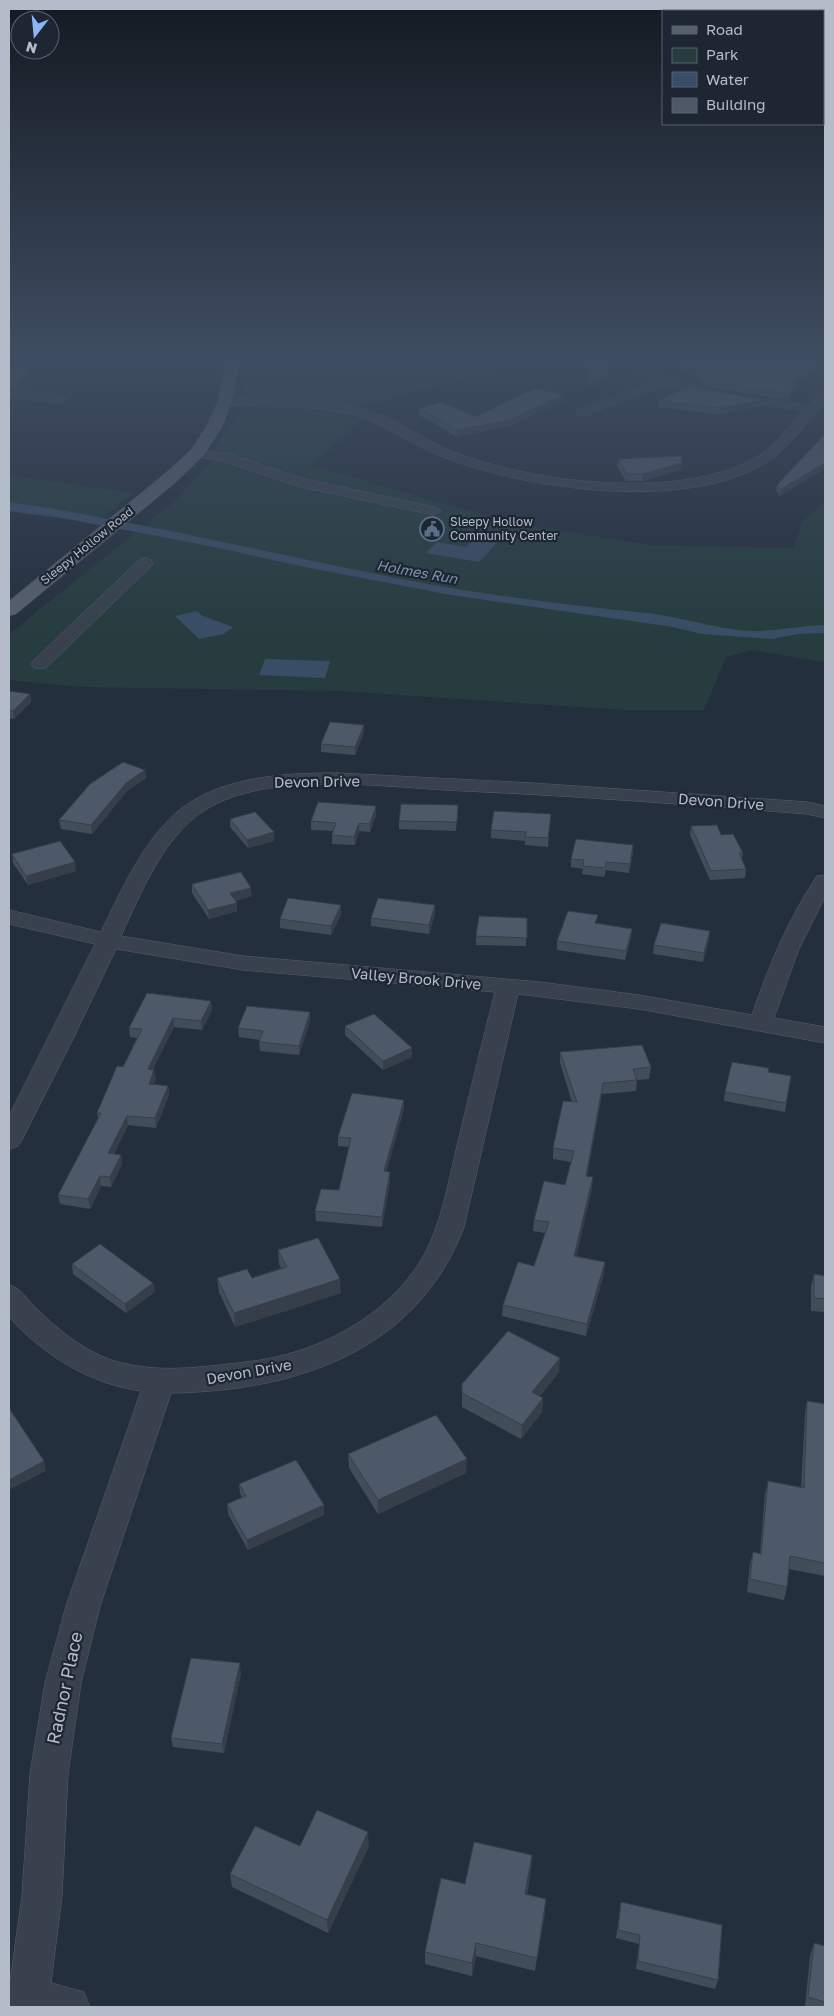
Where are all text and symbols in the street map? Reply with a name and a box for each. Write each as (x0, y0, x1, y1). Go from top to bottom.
north arrow (10, 10, 60, 60)
legend (662, 10, 824, 125)
text: Road (706, 20, 743, 38)
text: N (24, 38, 39, 58)
text: Park (706, 45, 739, 63)
text: Water (706, 70, 749, 88)
text: Building (706, 95, 766, 113)
street label: Sleepy Hollow Road (37, 504, 136, 588)
place label: Sleepy Hollow Community Center (450, 514, 558, 543)
public building icon: Sleepy Hollow Community Center (419, 516, 445, 542)
water label: Holmes Run (376, 556, 460, 587)
street label: Devon Drive (274, 771, 361, 791)
street label: Devon Drive (677, 789, 765, 813)
street label: Valley Brook Drive (350, 963, 482, 993)
street label: Devon Drive (205, 1355, 293, 1387)
street label: Radnor Place (41, 1629, 87, 1746)

